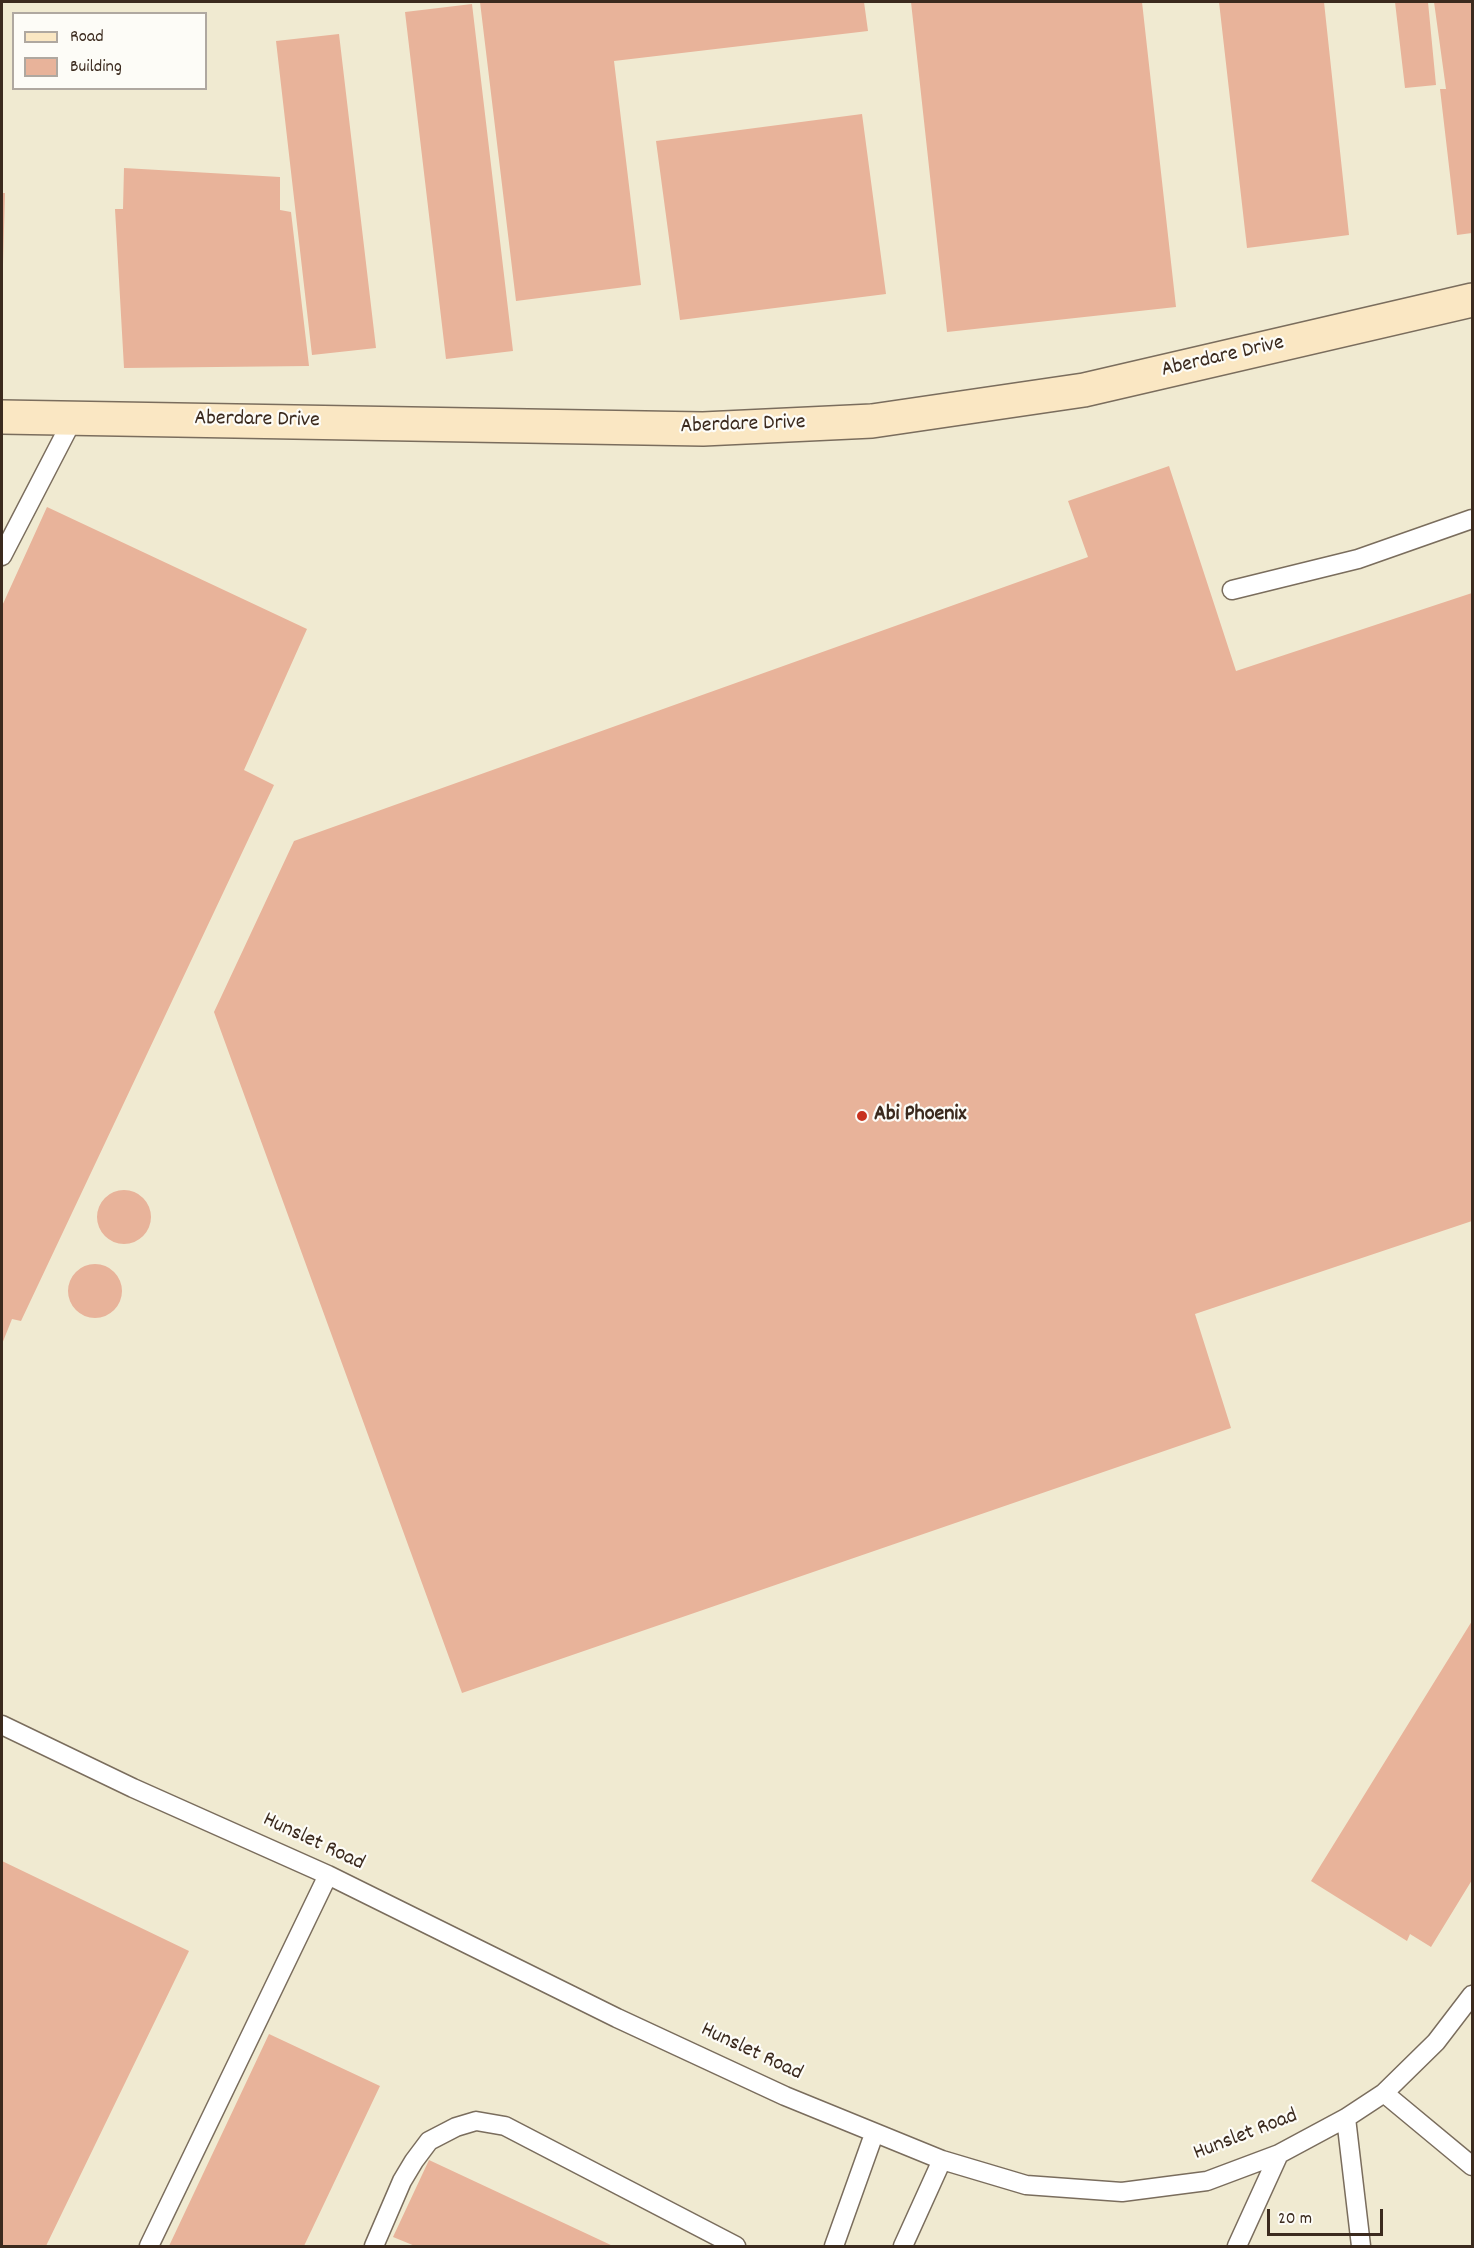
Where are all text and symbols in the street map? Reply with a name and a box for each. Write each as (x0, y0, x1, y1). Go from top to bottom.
legend (12, 12, 207, 90)
text: Road (70, 25, 104, 50)
text: Building (70, 55, 122, 80)
street label: Aberdare Drive (1159, 331, 1287, 385)
street label: Aberdare Drive (194, 407, 320, 435)
street label: Aberdare Drive (680, 411, 806, 441)
place label: Abi Phoenix (874, 1103, 966, 1129)
marker: Abi Phoenix (855, 1109, 869, 1123)
street label: Hunslet Road (258, 1808, 368, 1878)
street label: Hunslet Road (696, 2018, 806, 2088)
street label: Hunslet Road (1190, 2104, 1302, 2168)
scale bar (1270, 2197, 1386, 2235)
text: 20 m (1278, 2207, 1312, 2232)

